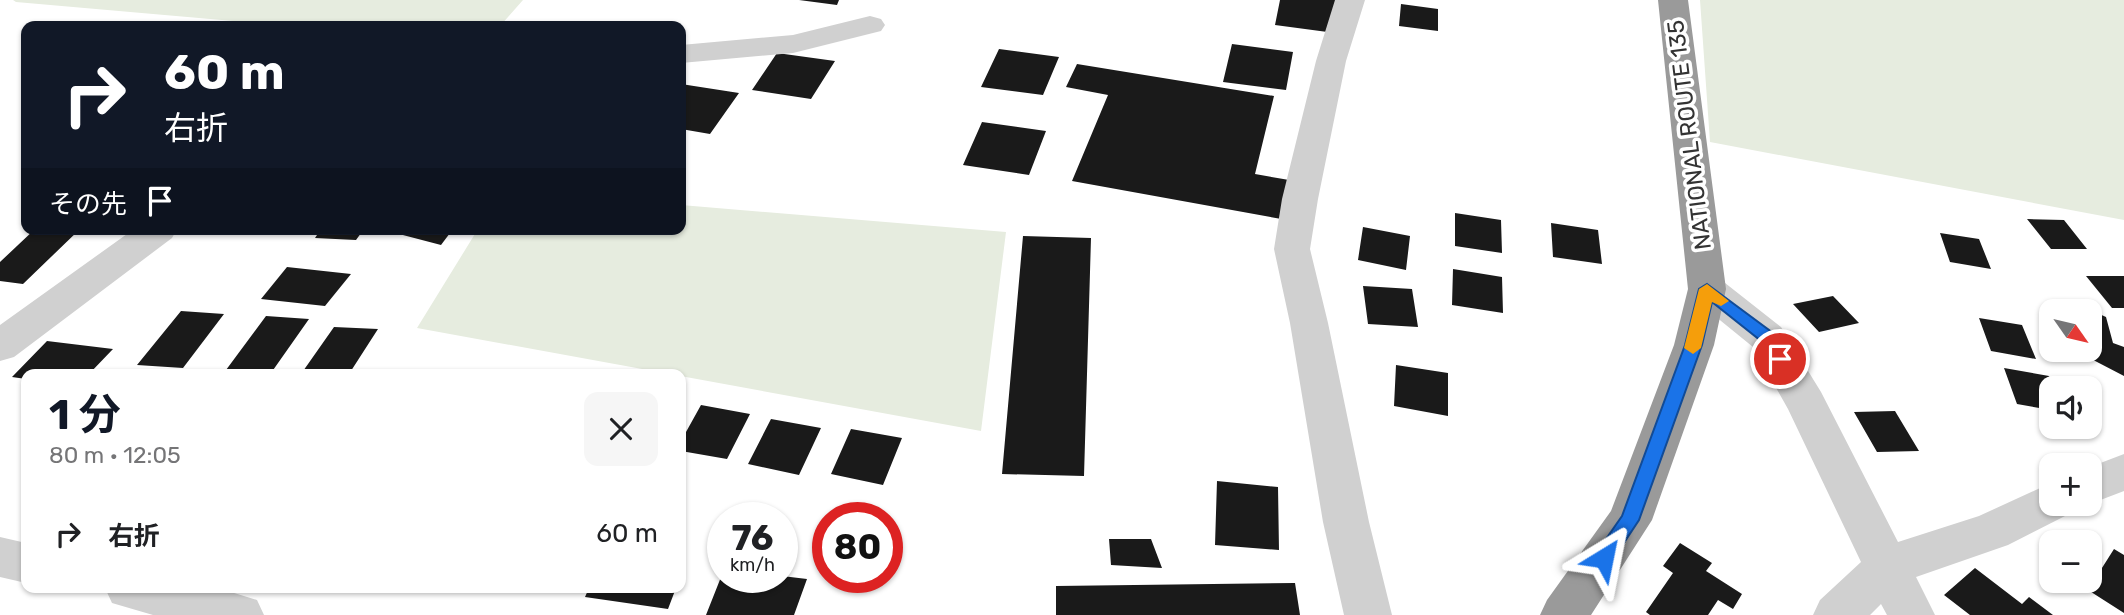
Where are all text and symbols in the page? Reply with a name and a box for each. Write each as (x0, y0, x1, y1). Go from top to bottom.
street label: NATIONAL ROUTE 135 (1661, 19, 1717, 251)
text: 60 m (164, 43, 285, 101)
icon: right (49, 49, 140, 140)
text: 右折 (164, 109, 228, 147)
icon: arrive (141, 182, 179, 220)
text: その先 (49, 189, 127, 220)
north arrow (2039, 299, 2102, 362)
map controls (2039, 299, 2102, 593)
pin (1750, 329, 1810, 389)
icon: arrive (1761, 340, 1799, 378)
button: sound (2039, 376, 2102, 439)
text: 1 分 (49, 390, 121, 440)
button: close (584, 392, 658, 466)
text: 80 m · 12:05 (49, 441, 181, 469)
button: + (2039, 453, 2102, 516)
speed limit sign: 80 (812, 502, 903, 593)
icon: right (49, 515, 87, 553)
text: 76 (732, 517, 773, 559)
text: 60 m (596, 518, 658, 549)
text: 右折 (108, 521, 160, 552)
position arrow (1567, 521, 1641, 595)
button: − (2039, 530, 2102, 593)
text: km/h (730, 554, 775, 576)

